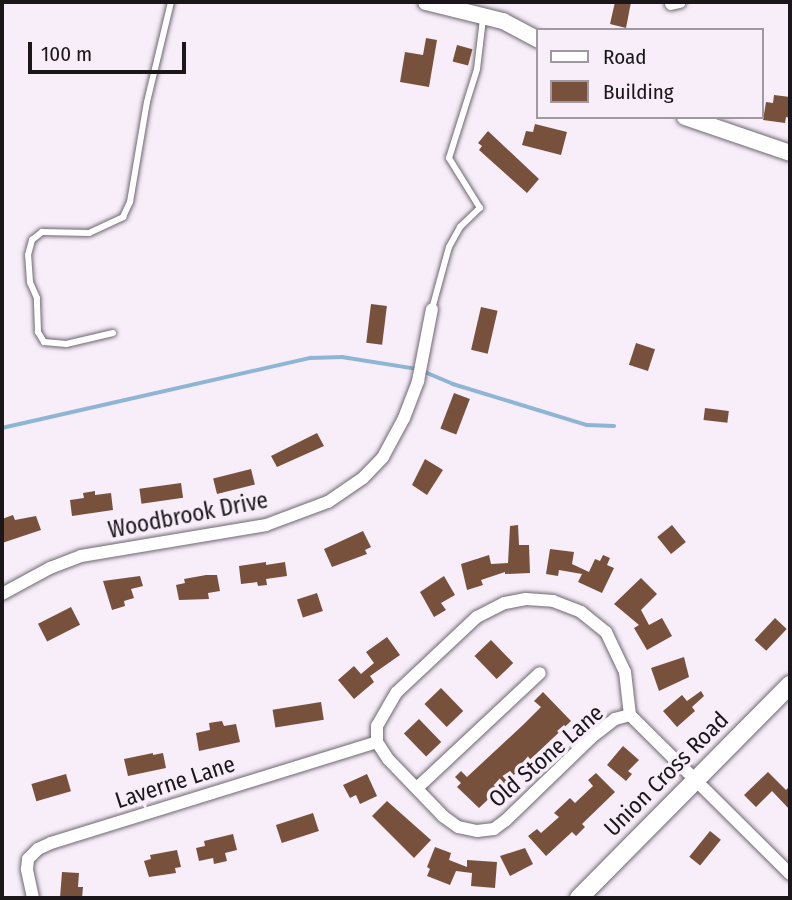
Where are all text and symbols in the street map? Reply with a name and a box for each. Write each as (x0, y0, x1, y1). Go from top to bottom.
scale bar (32, 28, 189, 72)
legend (536, 28, 764, 119)
text: 100 m (41, 41, 92, 67)
text: Road (603, 44, 647, 70)
text: Building (603, 79, 674, 105)
street label: Woodbrook Drive (106, 486, 270, 544)
street label: Old Stone Lane (483, 699, 609, 813)
street label: Union Cross Road (598, 706, 734, 842)
street label: Laverne Lane (112, 750, 238, 814)

